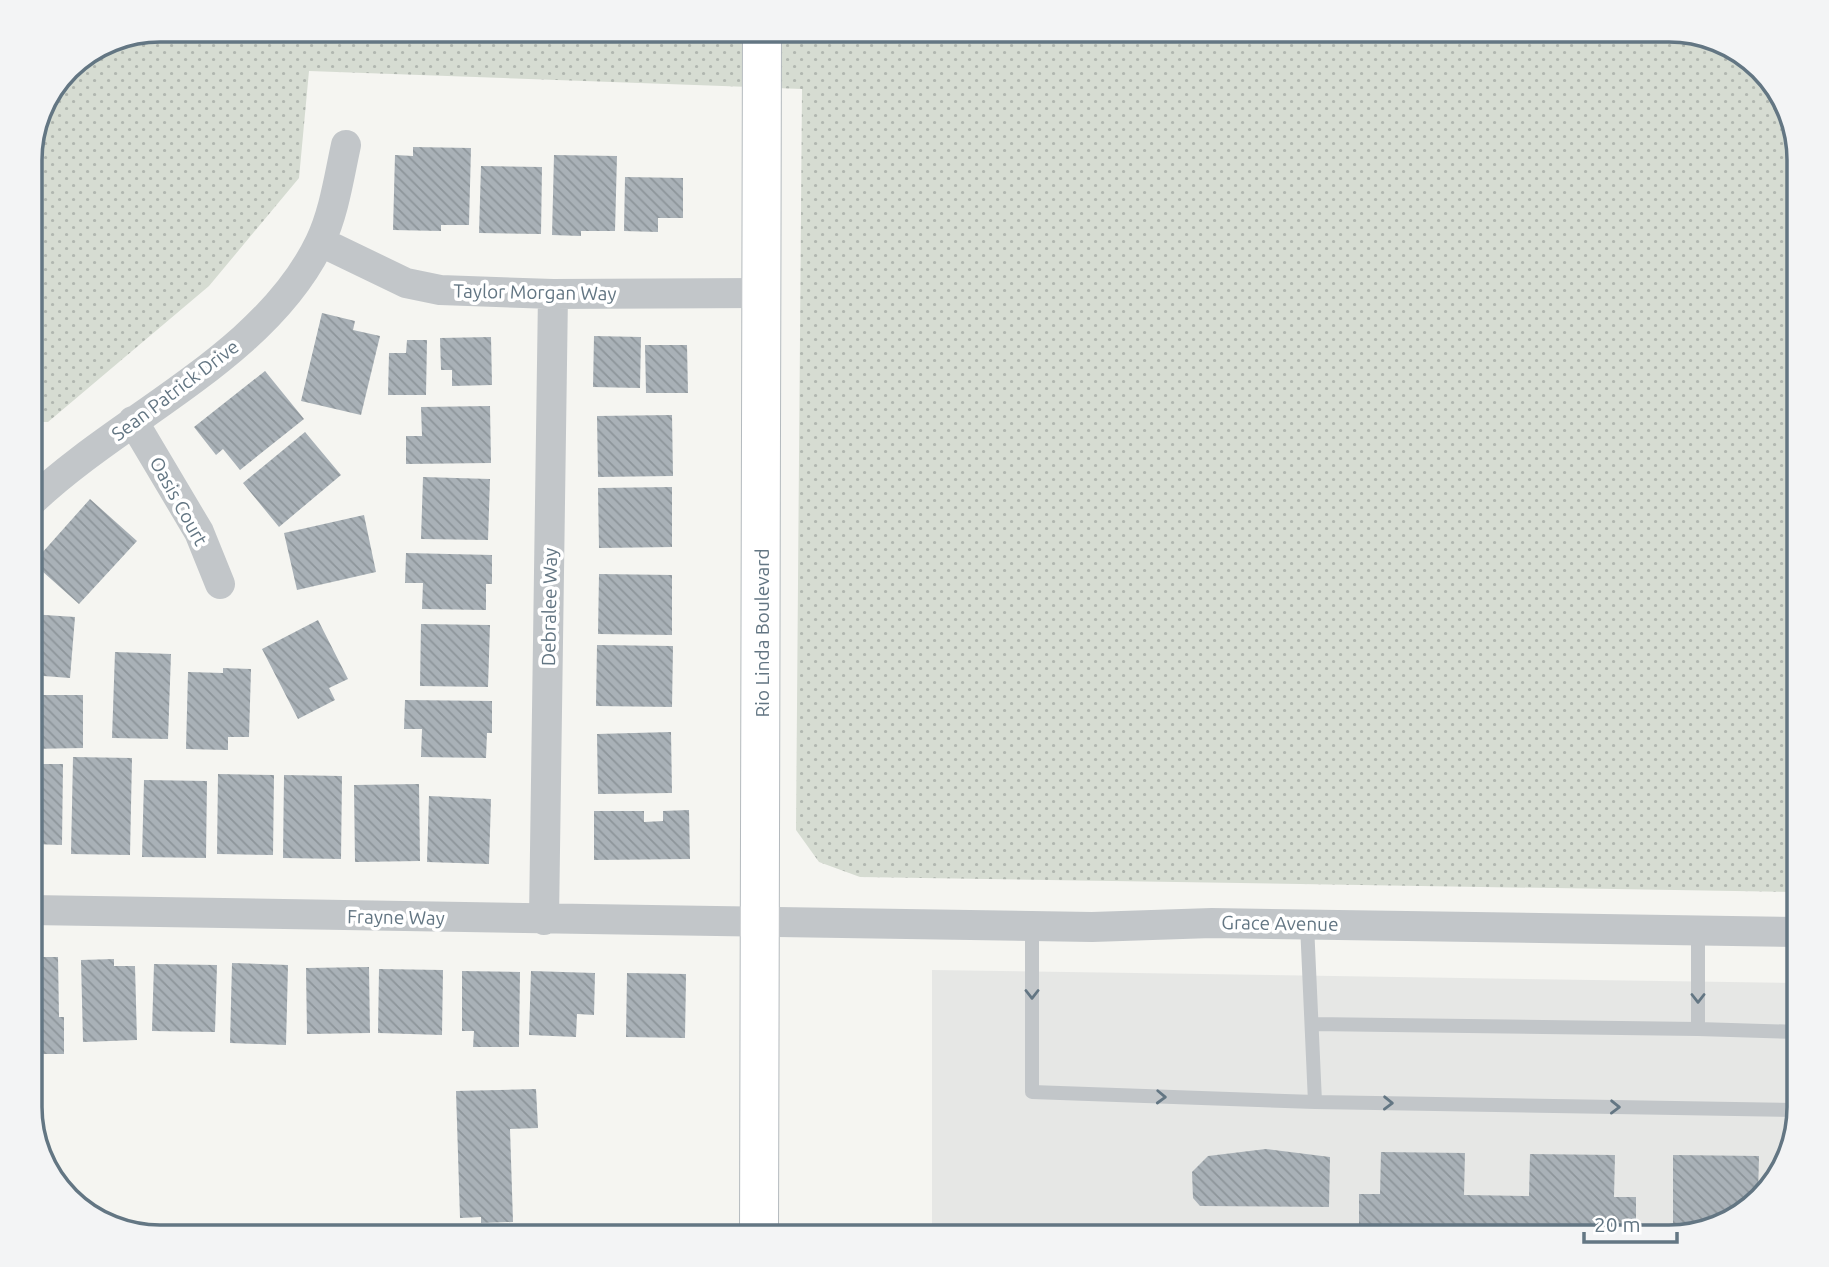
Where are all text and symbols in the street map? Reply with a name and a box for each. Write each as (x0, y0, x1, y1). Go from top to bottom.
street label: Taylor Morgan Way (453, 280, 617, 304)
street label: Sean Patrick Drive (107, 335, 243, 445)
street label: Oasis Court (146, 453, 213, 550)
street label: Debralee Way (537, 548, 561, 666)
street label: Rio Linda Boulevard (751, 548, 773, 718)
street label: Frayne Way (347, 905, 445, 929)
street label: Grace Avenue (1221, 911, 1339, 935)
one-way arrow (1024, 989, 1040, 1000)
one-way arrow (1690, 993, 1706, 1003)
one-way arrow (1156, 1089, 1166, 1105)
one-way arrow (1383, 1095, 1394, 1111)
one-way arrow (1611, 1099, 1621, 1115)
scale bar (1584, 1200, 1677, 1244)
text: 20 m (1594, 1212, 1641, 1236)

